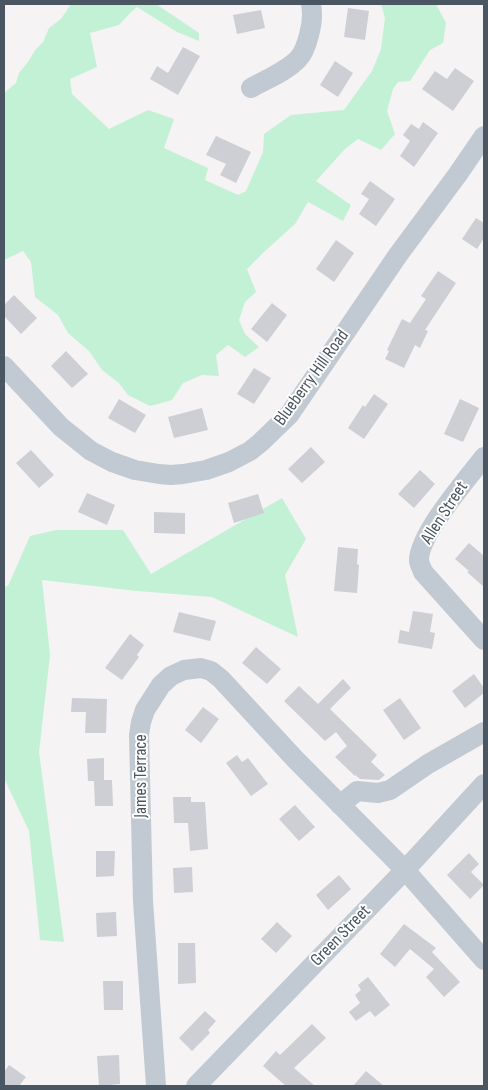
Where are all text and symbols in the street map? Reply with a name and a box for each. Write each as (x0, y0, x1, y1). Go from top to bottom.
street label: Blueberry Hill Road (270, 326, 354, 430)
street label: Allen Street (417, 478, 473, 548)
street label: James Terrace (130, 734, 152, 818)
street label: Green Street (307, 901, 375, 971)

